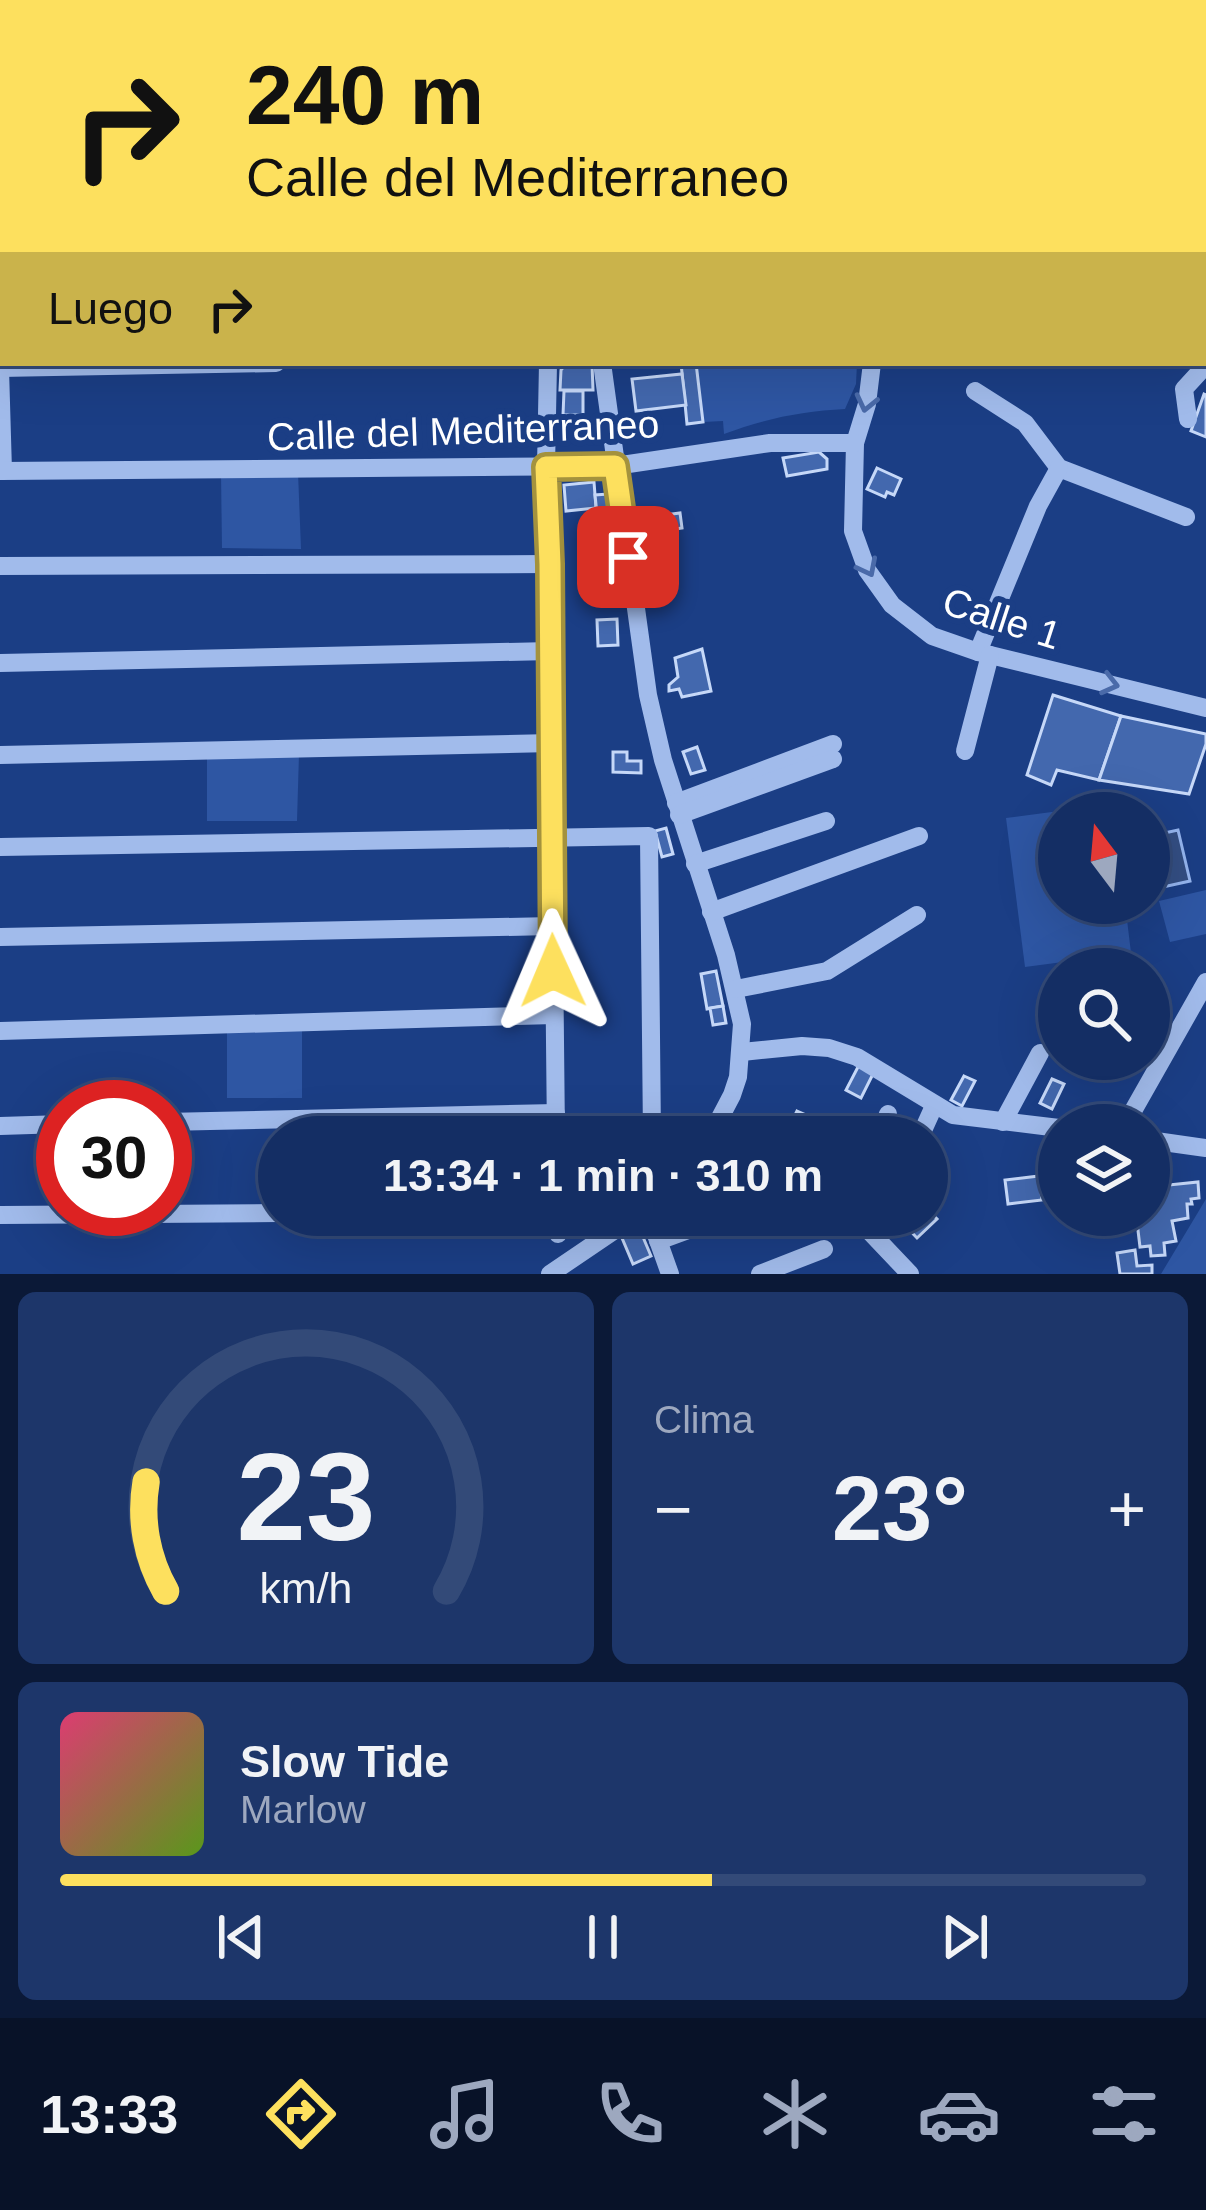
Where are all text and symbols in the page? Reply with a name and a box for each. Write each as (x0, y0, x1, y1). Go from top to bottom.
icon: right (48, 48, 204, 204)
text: 240 m (246, 48, 484, 142)
text: Calle del Mediterraneo (246, 147, 789, 207)
icon: right (197, 276, 263, 342)
text: Luego (48, 283, 173, 334)
one-way arrow (854, 393, 879, 413)
street label: Calle del Mediterraneo (266, 402, 660, 459)
pin (577, 506, 679, 608)
icon: arrive (595, 524, 661, 590)
one-way arrow (854, 556, 877, 578)
street label: Calle 1 (937, 579, 1066, 658)
one-way arrow (1099, 670, 1119, 695)
north arrow (1038, 792, 1170, 924)
map controls (1038, 792, 1170, 1236)
position arrow (490, 908, 616, 1034)
button: search (1038, 948, 1170, 1080)
speed limit sign: 30 (36, 1080, 192, 1236)
button: layers (1038, 1104, 1170, 1236)
text: 13:34 · 1 min · 310 m (383, 1150, 823, 1201)
text: Clima (654, 1398, 754, 1441)
text: 23 (237, 1427, 375, 1566)
text: 23° (832, 1459, 968, 1559)
text: − (654, 1472, 693, 1546)
text: + (1107, 1472, 1146, 1546)
text: km/h (260, 1564, 352, 1612)
text: Slow Tide (240, 1736, 449, 1787)
text: Marlow (240, 1788, 366, 1831)
icon: previous (208, 1904, 274, 1970)
icon: pause (570, 1904, 636, 1970)
icon: next (932, 1904, 998, 1970)
icon: directions (259, 2072, 343, 2156)
icon: music (423, 2072, 507, 2156)
icon: phone (588, 2072, 672, 2156)
icon: climate (753, 2072, 837, 2156)
icon: car (917, 2072, 1001, 2156)
icon: filters (1082, 2072, 1166, 2156)
text: 13:33 (40, 2084, 178, 2144)

